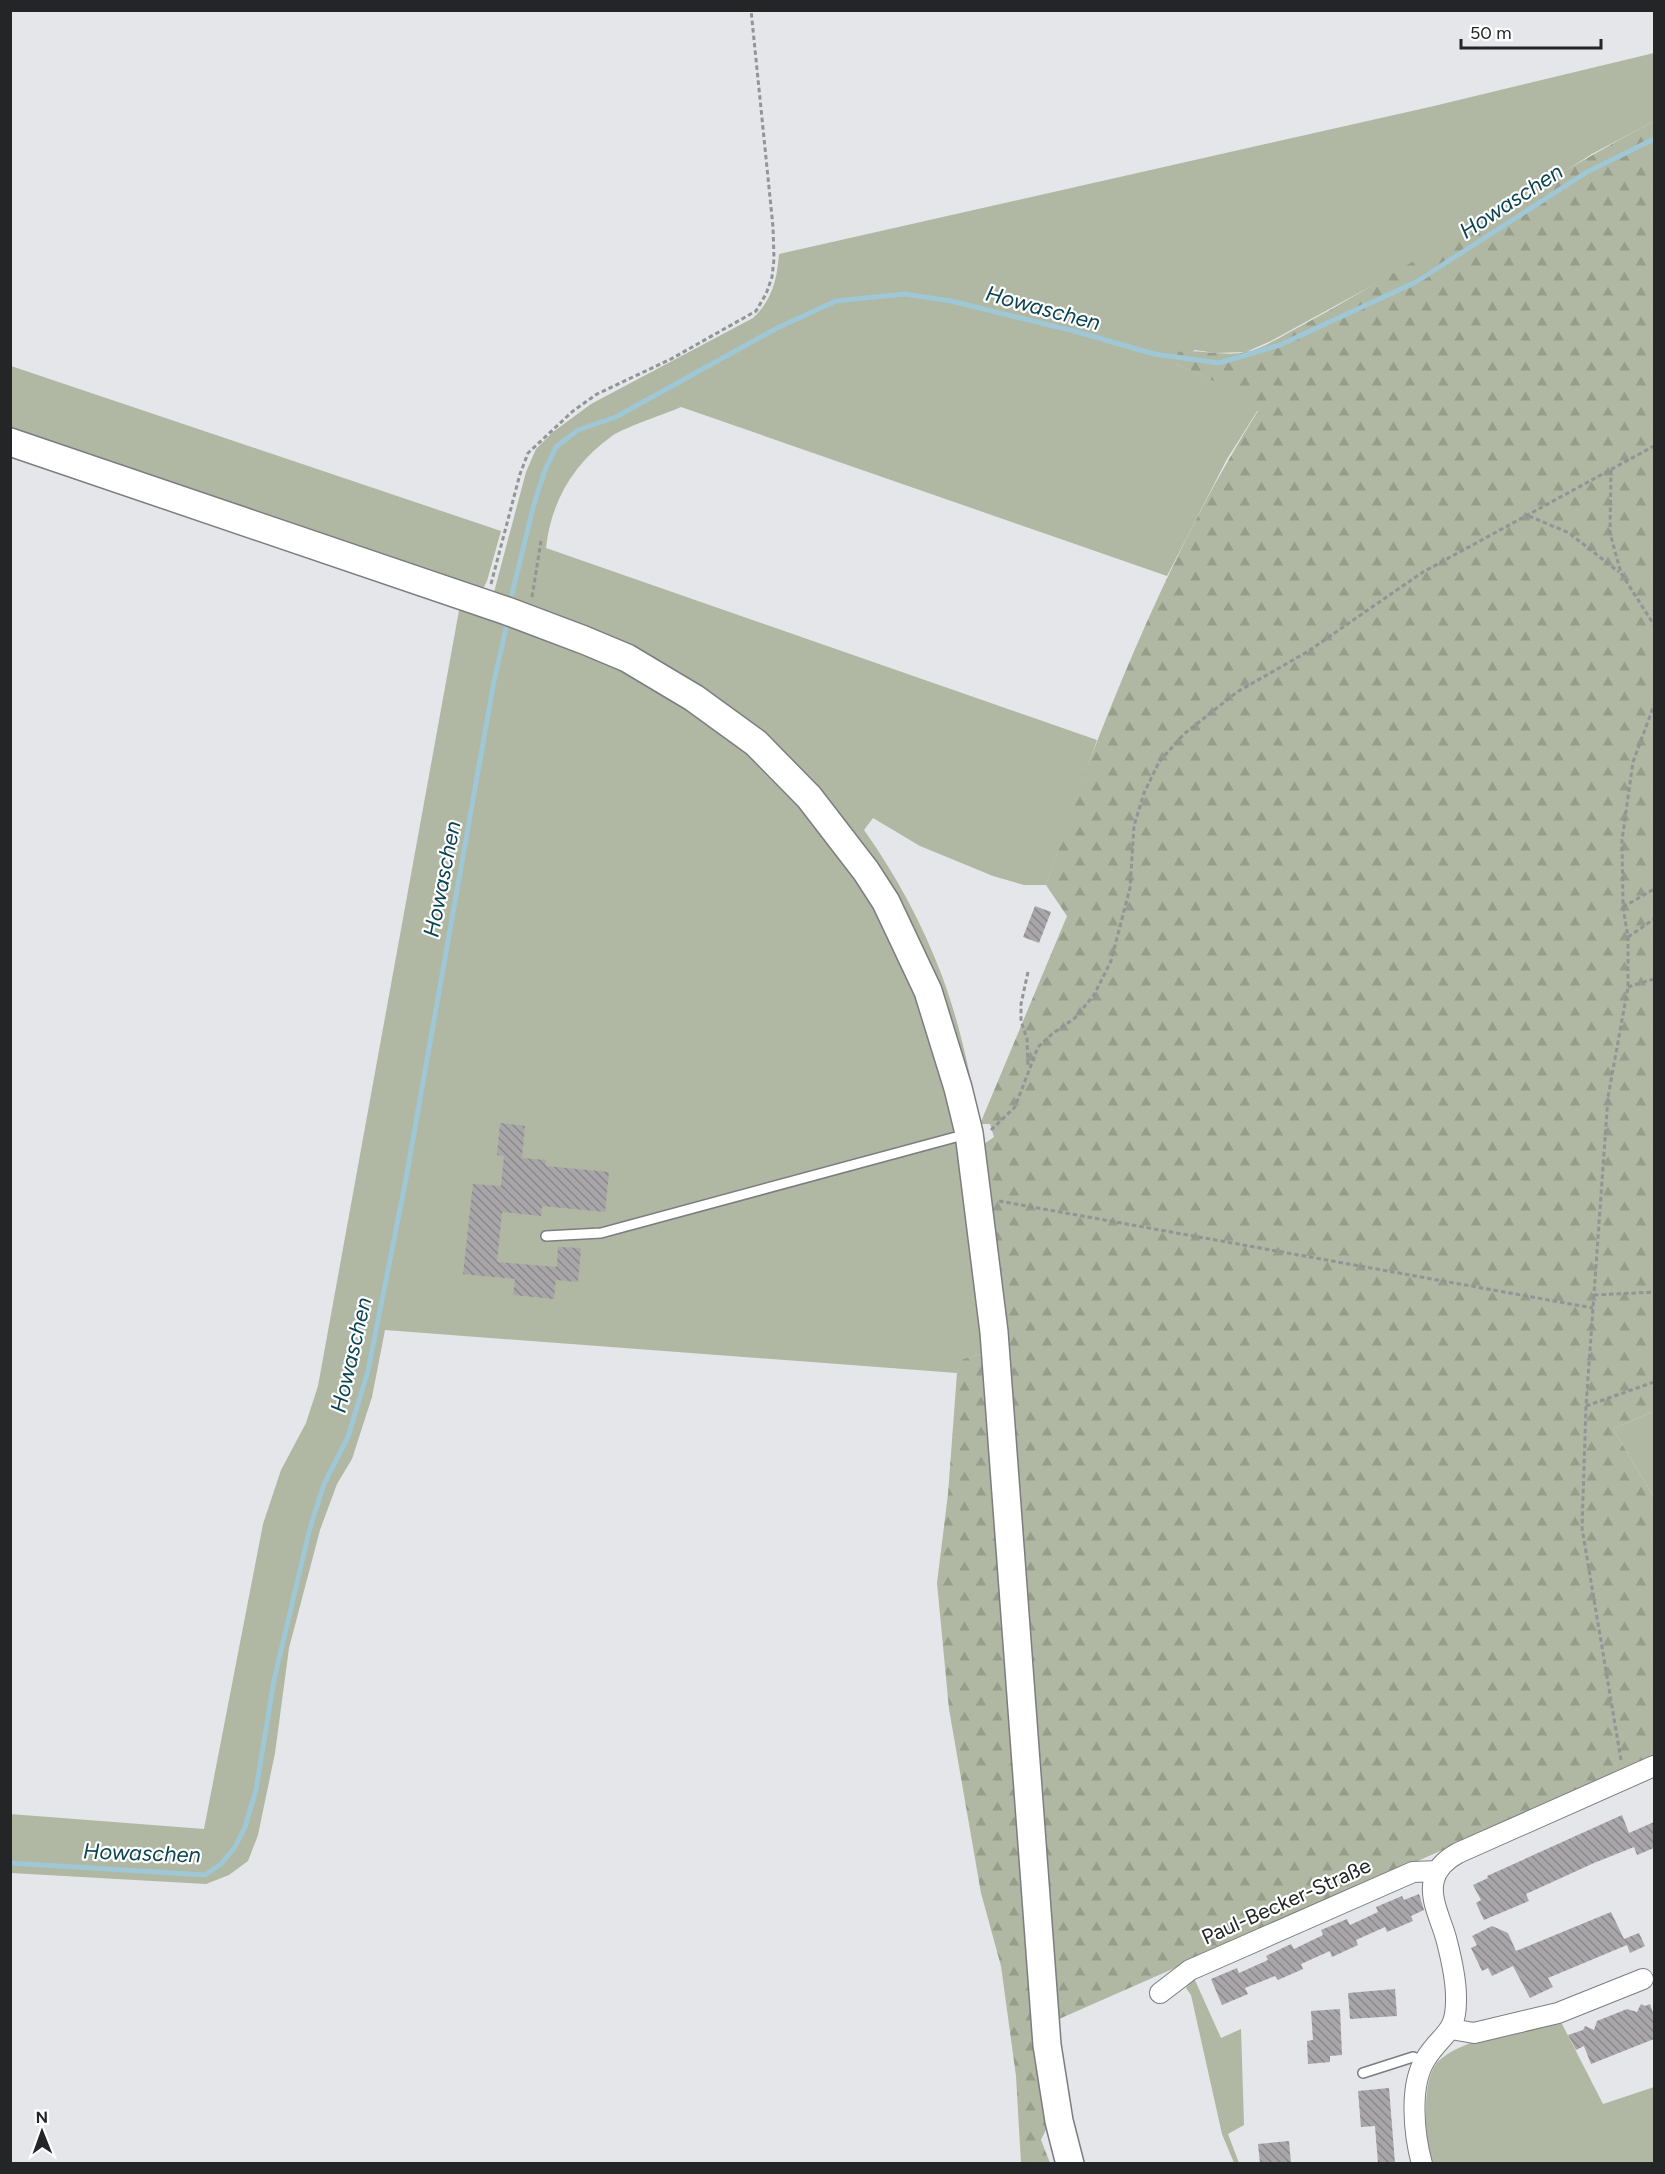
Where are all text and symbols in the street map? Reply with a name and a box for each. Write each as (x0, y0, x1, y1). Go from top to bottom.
scale bar (1461, 12, 1600, 50)
text: 50 m (1470, 22, 1512, 44)
water label: Howaschen (1454, 158, 1568, 244)
water label: Howaschen (983, 280, 1103, 336)
water label: Howaschen (418, 819, 466, 939)
water label: Howaschen (325, 1295, 377, 1415)
water label: Howaschen (83, 1837, 201, 1869)
street label: Paul-Becker-Straße (1197, 1852, 1375, 1950)
north arrow (12, 2102, 72, 2162)
text: N (35, 2108, 48, 2127)

